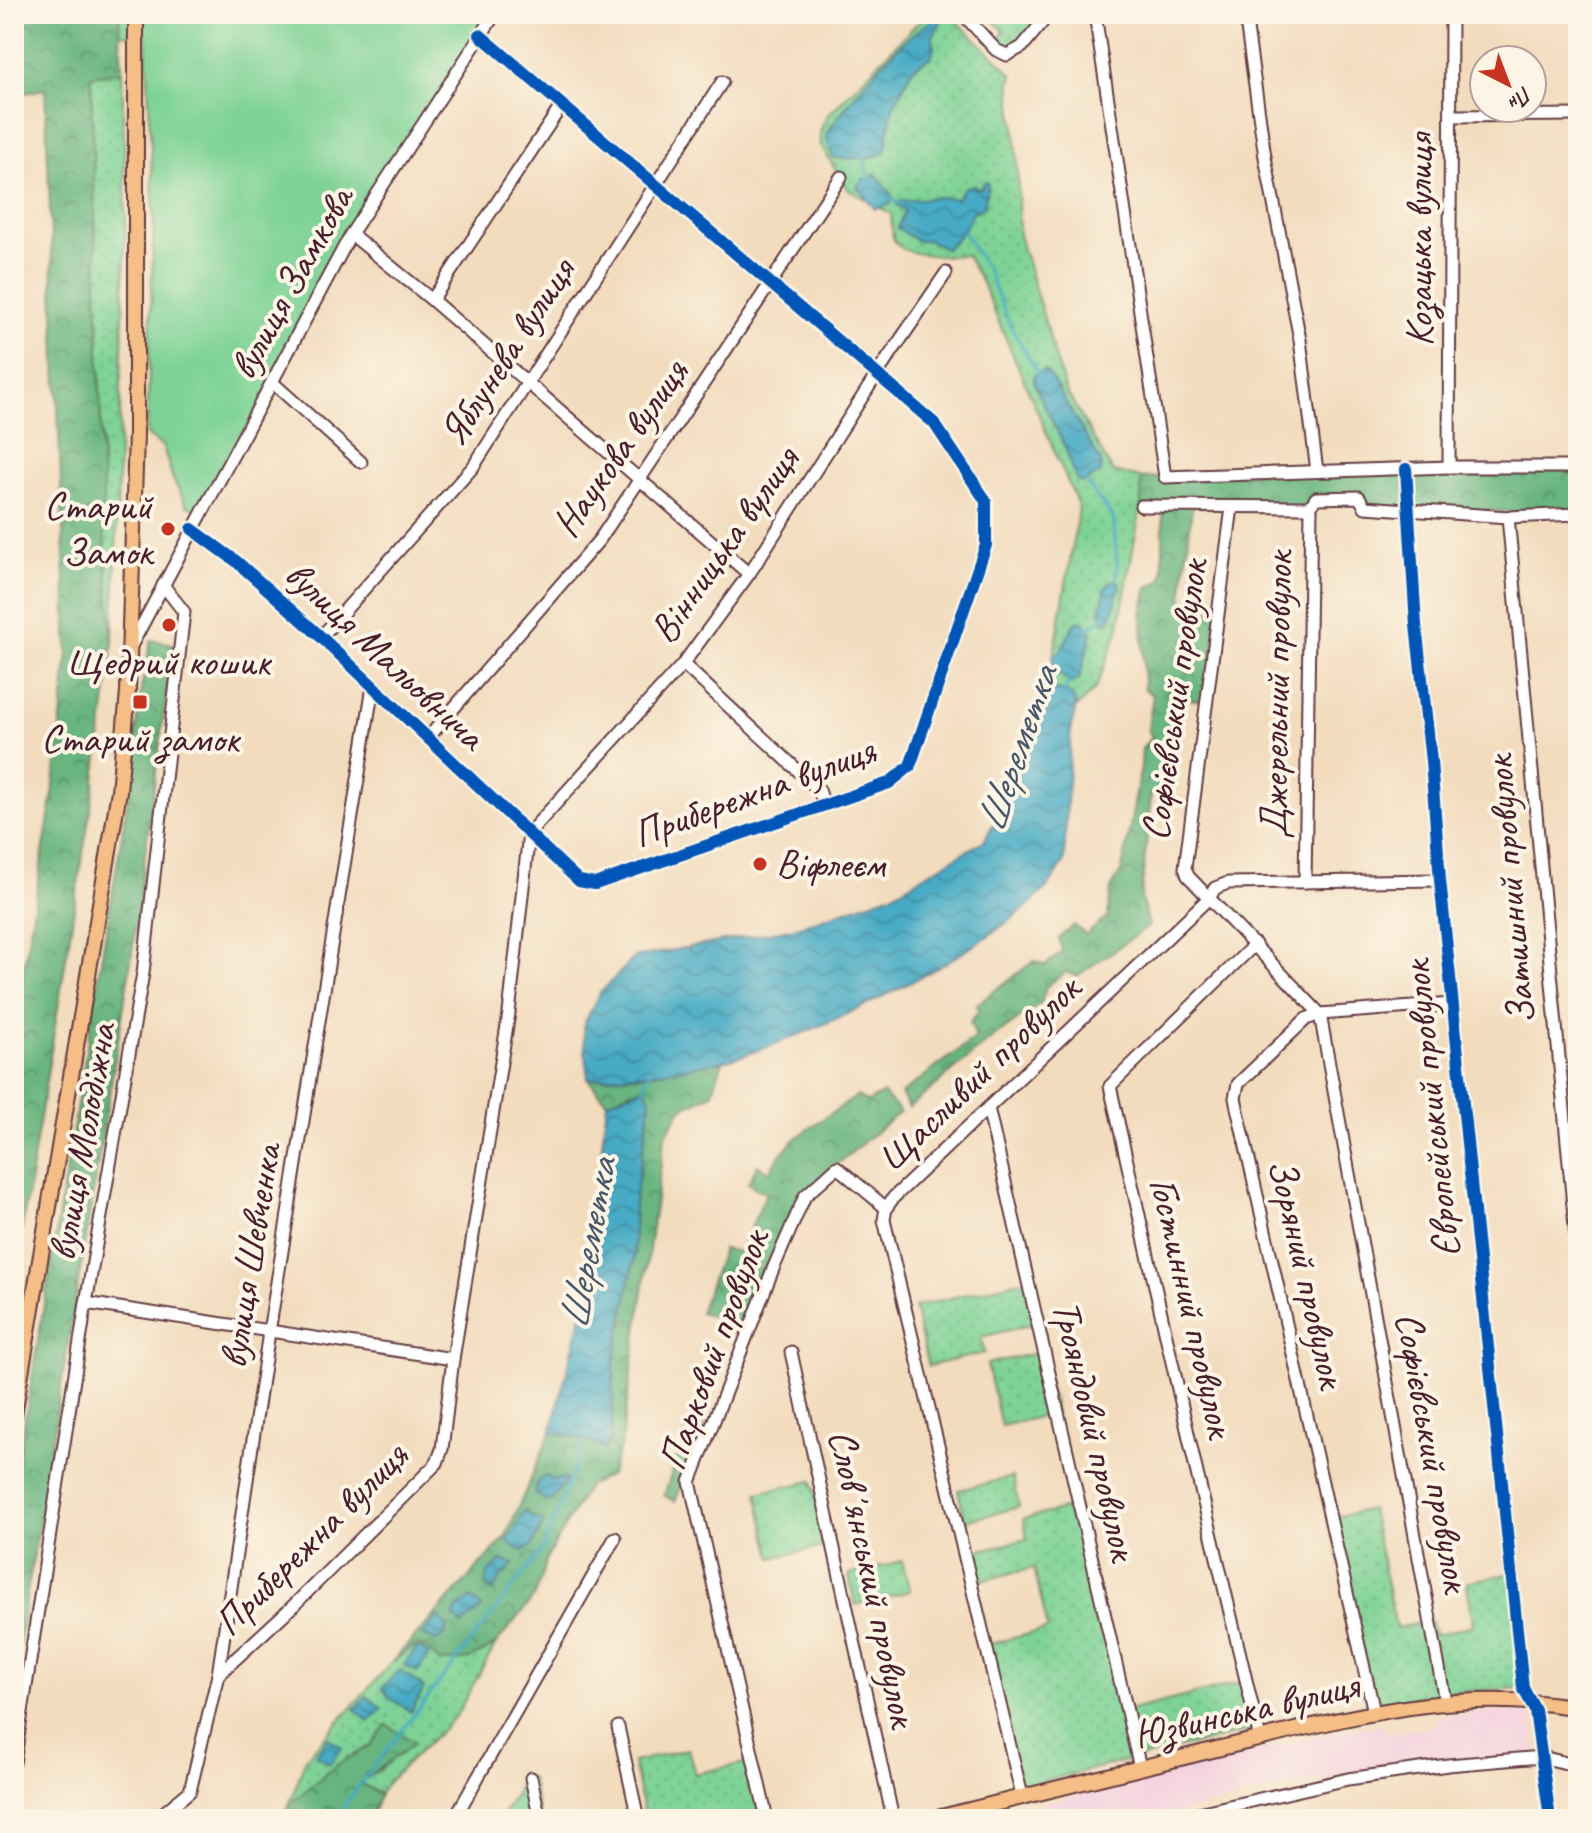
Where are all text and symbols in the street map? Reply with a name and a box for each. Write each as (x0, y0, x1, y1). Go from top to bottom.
north arrow (1468, 44, 1548, 124)
text: Пн (1502, 80, 1539, 117)
street label: Козацька вулиця (1394, 130, 1444, 346)
street label: вулиця Замкова (218, 175, 366, 388)
street label: Яблунева вулиця (428, 246, 588, 455)
street label: Наукова вулиця (541, 348, 700, 546)
street label: Вінницька вулиця (638, 435, 811, 653)
place label: Старий Замок (44, 481, 155, 577)
marker: Старий Замок (159, 520, 177, 538)
street label: Джерельний провулок (1248, 548, 1304, 839)
street label: вулиця Мальовнича (274, 549, 497, 762)
street label: Софієвський провулок (1130, 553, 1219, 843)
marker: Щедрий кошик (160, 616, 178, 634)
place label: Щедрий кошик (68, 637, 272, 687)
water label: Шереметка (964, 656, 1071, 839)
marker: Старий замок (131, 693, 149, 711)
place label: Старий замок (41, 714, 241, 764)
street label: Прибережна вулиця (626, 725, 883, 859)
street label: Затишний провулок (1473, 750, 1547, 1026)
place label: Віфлеєм (776, 839, 887, 889)
marker: Віфлеєм (751, 855, 769, 873)
street label: Європейський провулок (1390, 955, 1471, 1260)
street label: Щасливий провулок (868, 962, 1093, 1182)
street label: вулиця Молодіжна (37, 1017, 128, 1264)
street label: вулиця Шевченка (208, 1137, 293, 1372)
water label: Шереметка (547, 1151, 630, 1333)
street label: Зоряний провулок (1256, 1154, 1358, 1396)
street label: Гостинний провулок (1138, 1172, 1247, 1445)
street label: Парковий провулок (647, 1220, 781, 1477)
street label: Трояндовий провулок (1041, 1295, 1150, 1568)
street label: Софієвський провулок (1384, 1308, 1483, 1599)
street label: Словʼянський провулок (817, 1425, 930, 1734)
street label: Прибережна вулиця (203, 1430, 420, 1647)
street label: Юзвинська вулиця (1129, 1659, 1366, 1760)

